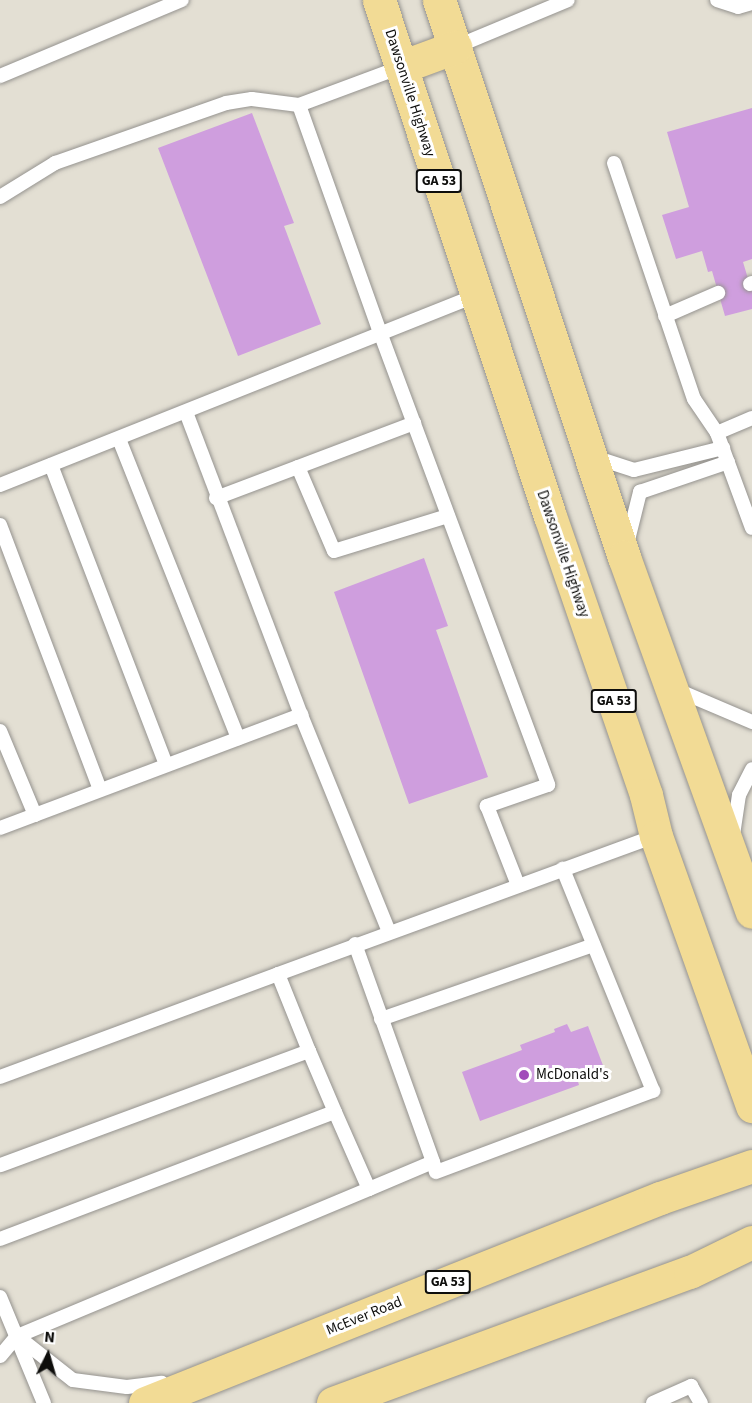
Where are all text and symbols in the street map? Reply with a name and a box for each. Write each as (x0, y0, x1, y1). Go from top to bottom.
street label: Dawsonville Highway (381, 27, 439, 159)
road number: GA 53 (415, 170, 463, 192)
street label: Dawsonville Highway (533, 488, 593, 620)
road number: GA 53 (590, 690, 638, 712)
place label: McDonald's (536, 1066, 609, 1084)
marker: McDonald's (517, 1068, 531, 1082)
road number: GA 53 (424, 1271, 472, 1293)
street label: McEver Road (323, 1293, 405, 1339)
north arrow (18, 1325, 78, 1385)
text: N (43, 1326, 56, 1348)

